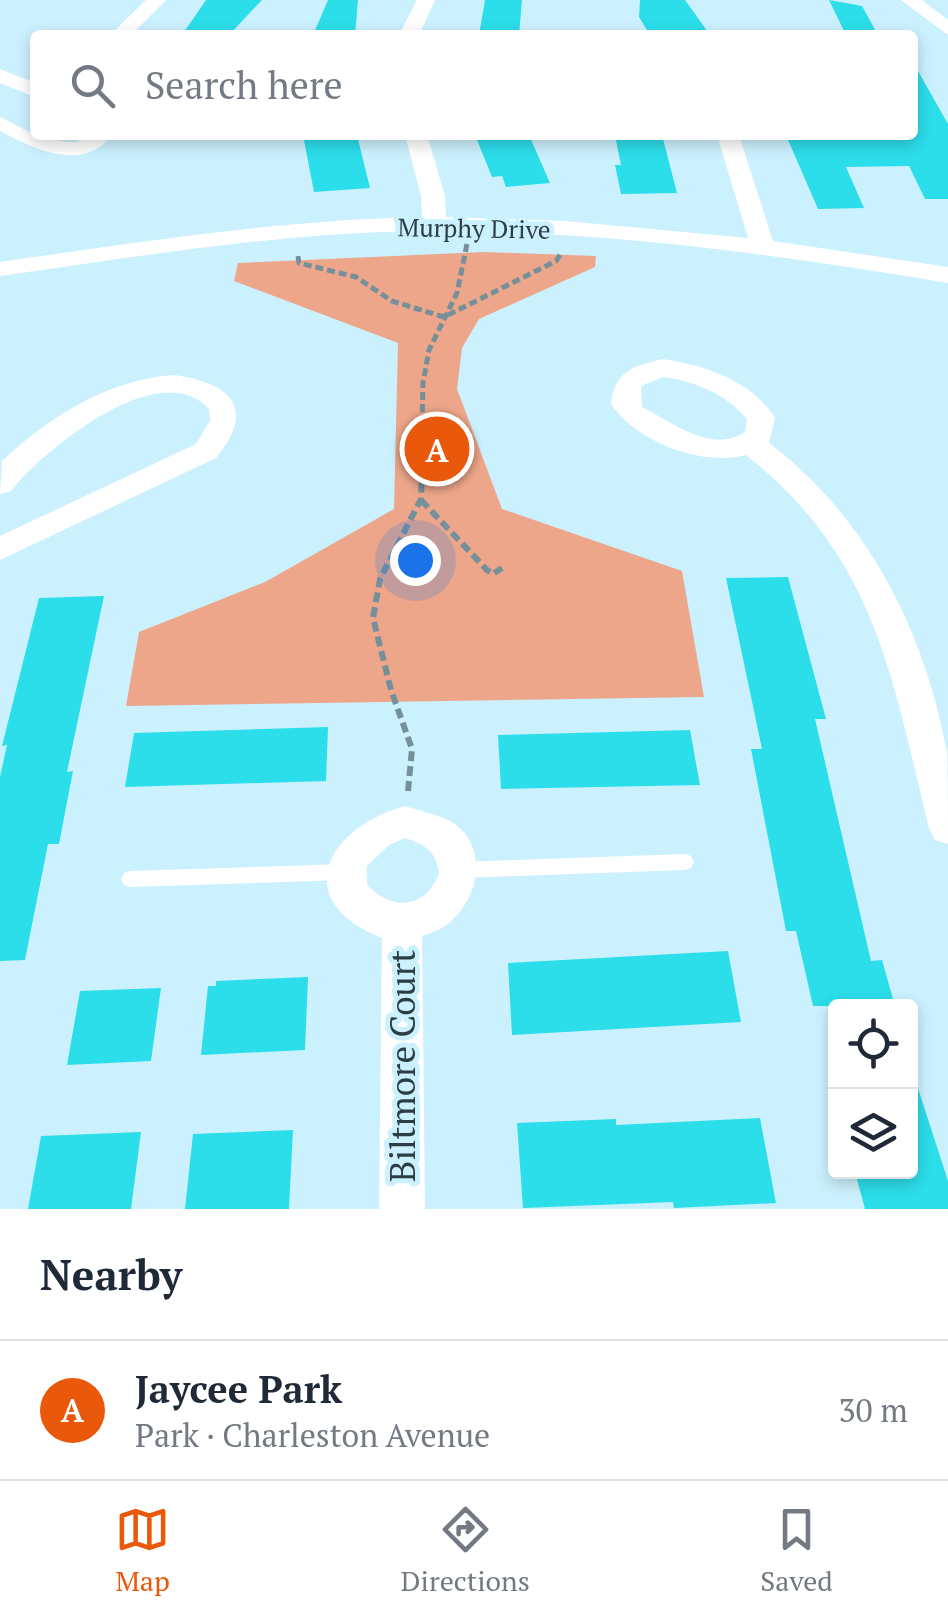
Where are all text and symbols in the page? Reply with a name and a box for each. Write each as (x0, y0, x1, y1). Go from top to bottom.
search box (30, 30, 918, 140)
icon: search (65, 58, 120, 113)
text: Search here (145, 60, 343, 110)
street label: Murphy Drive (397, 210, 551, 246)
pin: A (404, 412, 470, 486)
your location (390, 535, 441, 586)
street label: Biltmore Court (379, 950, 425, 1182)
map controls (828, 999, 918, 1179)
button: locate (828, 999, 918, 1089)
button: layers (828, 1089, 918, 1179)
text: Nearby (40, 1246, 182, 1302)
text: Jaycee Park (135, 1364, 342, 1414)
text: A (61, 1389, 84, 1431)
text: 30 m (838, 1389, 908, 1431)
text: Park · Charleston Avenue (135, 1414, 490, 1456)
tab: Map (115, 1502, 170, 1599)
tab: Directions (401, 1502, 530, 1599)
tab: Saved (760, 1502, 833, 1599)

